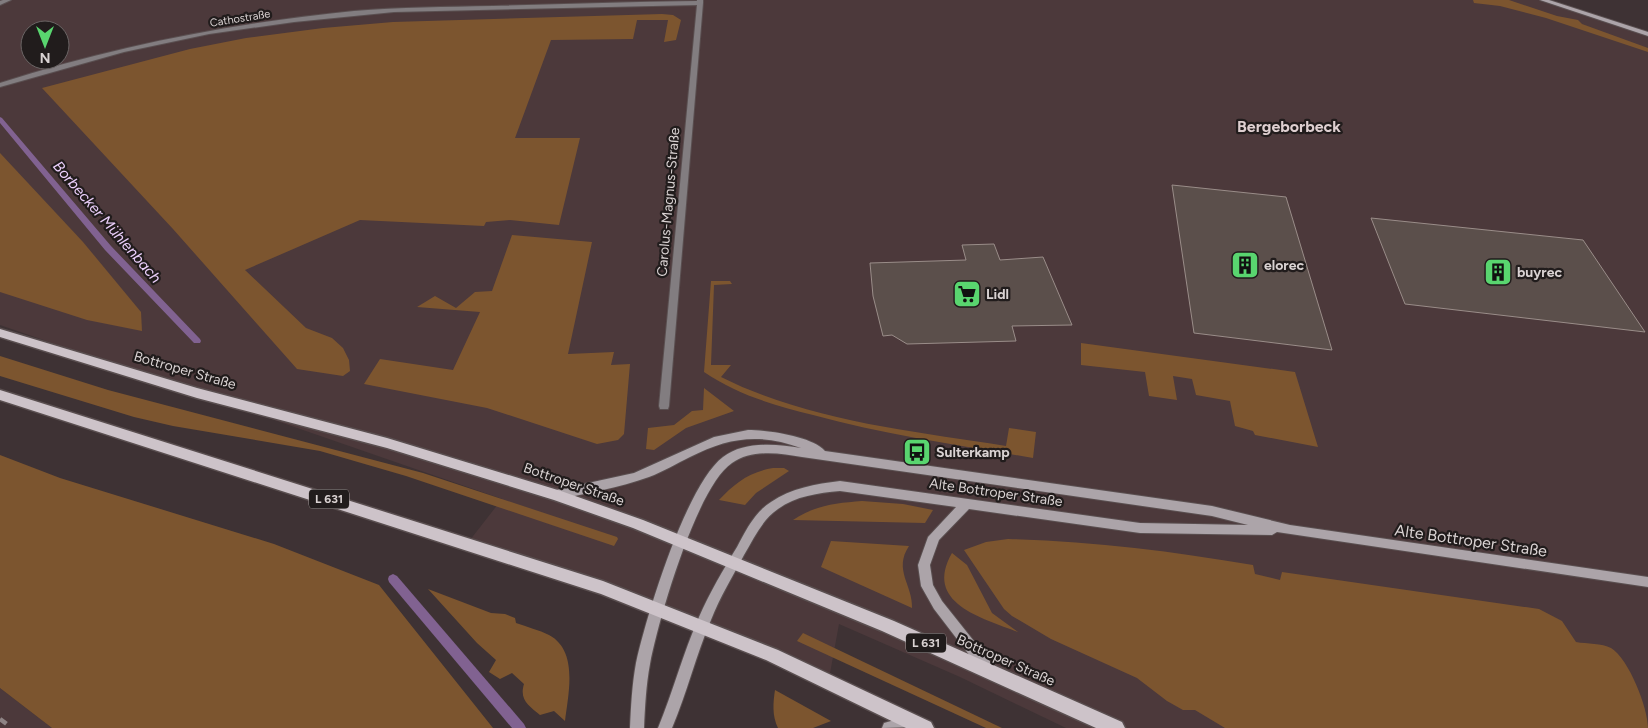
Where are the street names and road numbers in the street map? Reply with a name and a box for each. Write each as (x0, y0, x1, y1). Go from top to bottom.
street label: Cathostraße (209, 7, 271, 30)
street label: Carolus-Magnus-Straße (654, 126, 684, 277)
street label: Bottroper Straße (132, 348, 238, 393)
street label: Bottroper Straße (521, 459, 627, 510)
street label: Alte Bottroper Straße (928, 475, 1064, 510)
road number: L 631 (309, 489, 349, 508)
street label: Alte Bottroper Straße (1394, 520, 1549, 561)
street label: Bottroper Straße (954, 631, 1058, 690)
road number: L 631 (906, 634, 946, 652)

